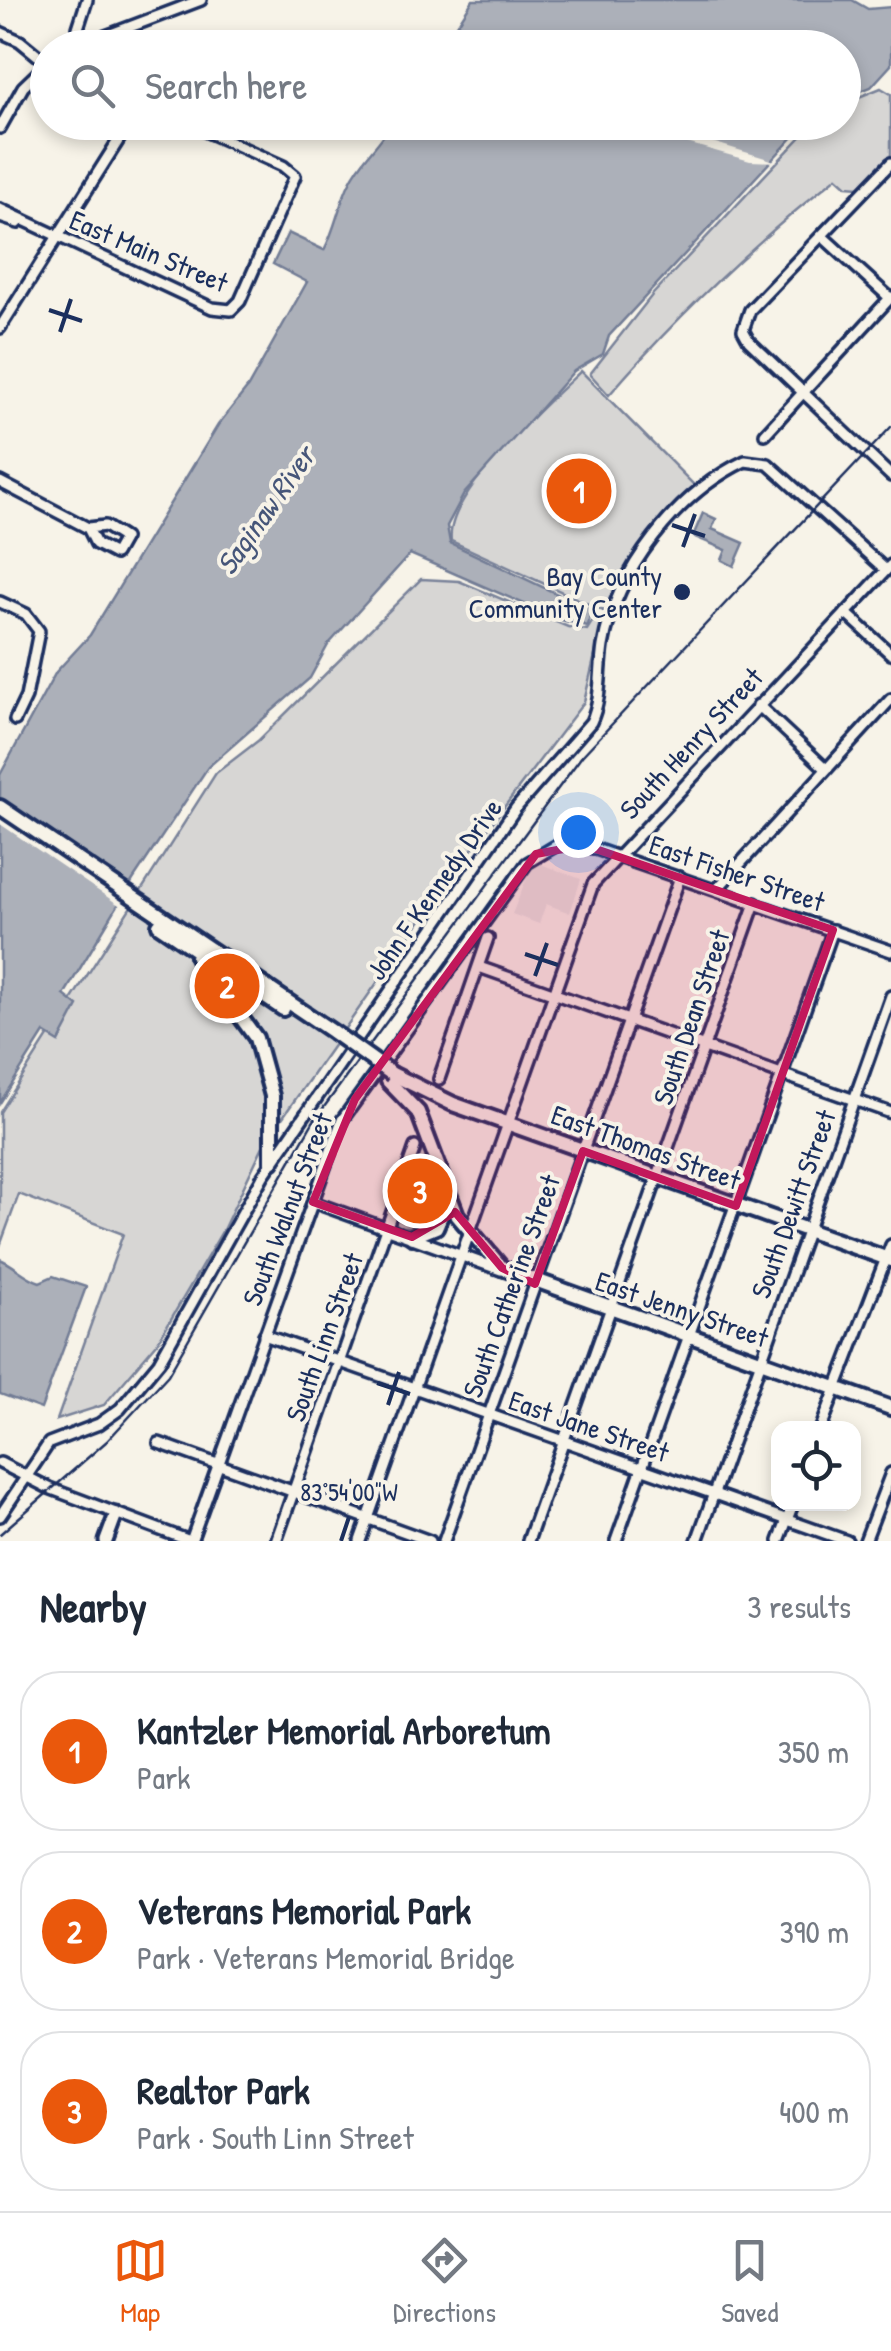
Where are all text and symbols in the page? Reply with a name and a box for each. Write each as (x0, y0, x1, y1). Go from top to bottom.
search box (30, 30, 861, 140)
icon: search (65, 58, 120, 113)
text: Search here (145, 59, 307, 111)
street label: East Main Street (64, 201, 234, 302)
water label: Saginaw River (206, 435, 326, 582)
pin: 1 (546, 454, 612, 528)
place label: Bay County Community Center (469, 557, 662, 627)
marker: Bay County Community Center (671, 581, 693, 603)
street label: South Henry Street (611, 659, 771, 827)
street label: John F Kennedy Drive (357, 791, 511, 987)
your location (553, 807, 604, 858)
street label: East Fisher Street (644, 825, 830, 921)
street label: South Dean Street (643, 924, 739, 1110)
pin: 2 (194, 948, 260, 1024)
street label: East Thomas Street (546, 1095, 746, 1199)
street label: South Dewitt Street (741, 1104, 845, 1303)
street label: South Walnut Street (233, 1107, 341, 1311)
pin: 3 (388, 1154, 452, 1228)
street label: South Catherine Street (453, 1169, 569, 1403)
street label: South Linn Street (276, 1247, 372, 1427)
street label: East Jenny Street (590, 1262, 774, 1356)
street label: East Jane Street (504, 1381, 674, 1471)
map controls (771, 1421, 861, 1511)
button: locate (771, 1421, 861, 1511)
text: 83°54'00"W (300, 1475, 398, 1509)
text: Nearby (40, 1578, 147, 1635)
text: 3 results (747, 1585, 851, 1628)
text: Kantzler Memorial Arboretum (137, 1704, 551, 1756)
text: 1 (69, 1730, 80, 1773)
text: 350 m (778, 1730, 849, 1773)
text: Park (137, 1756, 191, 1799)
text: Veterans Memorial Park (137, 1884, 471, 1936)
text: 2 (67, 1910, 82, 1953)
text: 390 m (779, 1910, 849, 1953)
text: Park · Veterans Memorial Bridge (137, 1936, 515, 1979)
text: Realtor Park (137, 2064, 310, 2116)
text: 3 (67, 2090, 82, 2133)
text: 400 m (779, 2090, 849, 2133)
text: Park · South Linn Street (137, 2116, 414, 2159)
tab: Map (113, 2233, 168, 2331)
tab: Directions (393, 2233, 496, 2331)
tab: Saved (721, 2233, 778, 2331)

